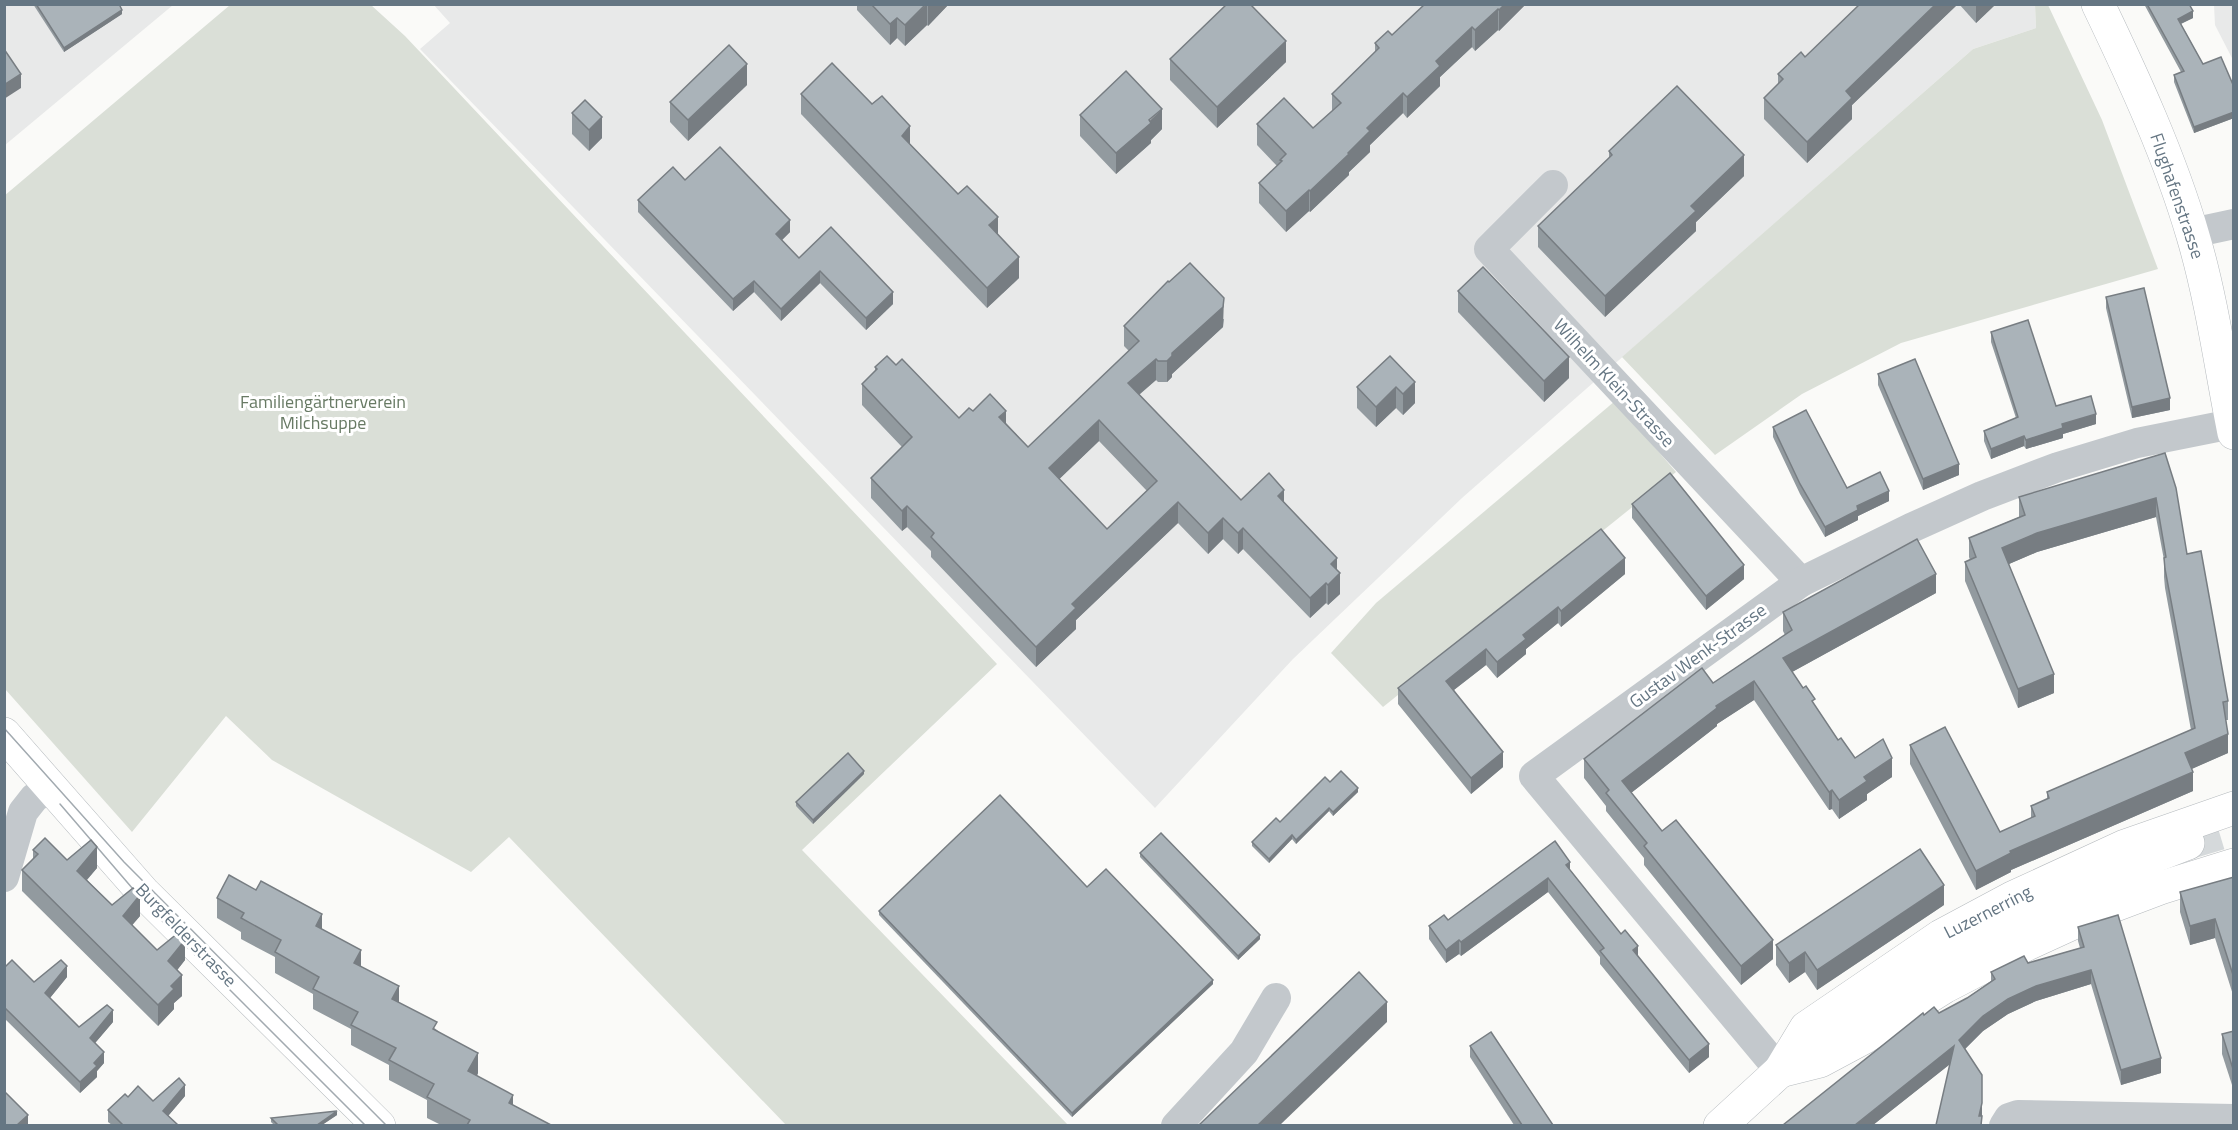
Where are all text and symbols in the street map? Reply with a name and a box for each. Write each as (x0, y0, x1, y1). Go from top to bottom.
street label: Flughafenstrasse (2143, 129, 2212, 262)
street label: Wilhelm Klein-Strasse (1547, 312, 1681, 453)
park label: Familiengärtnerverein Milchsuppe (240, 388, 406, 436)
street label: Gustav Wenk-Strasse (1624, 597, 1772, 715)
street label: Burgfelderstrasse (130, 876, 243, 993)
street label: Luzernerring (1939, 878, 2037, 945)

